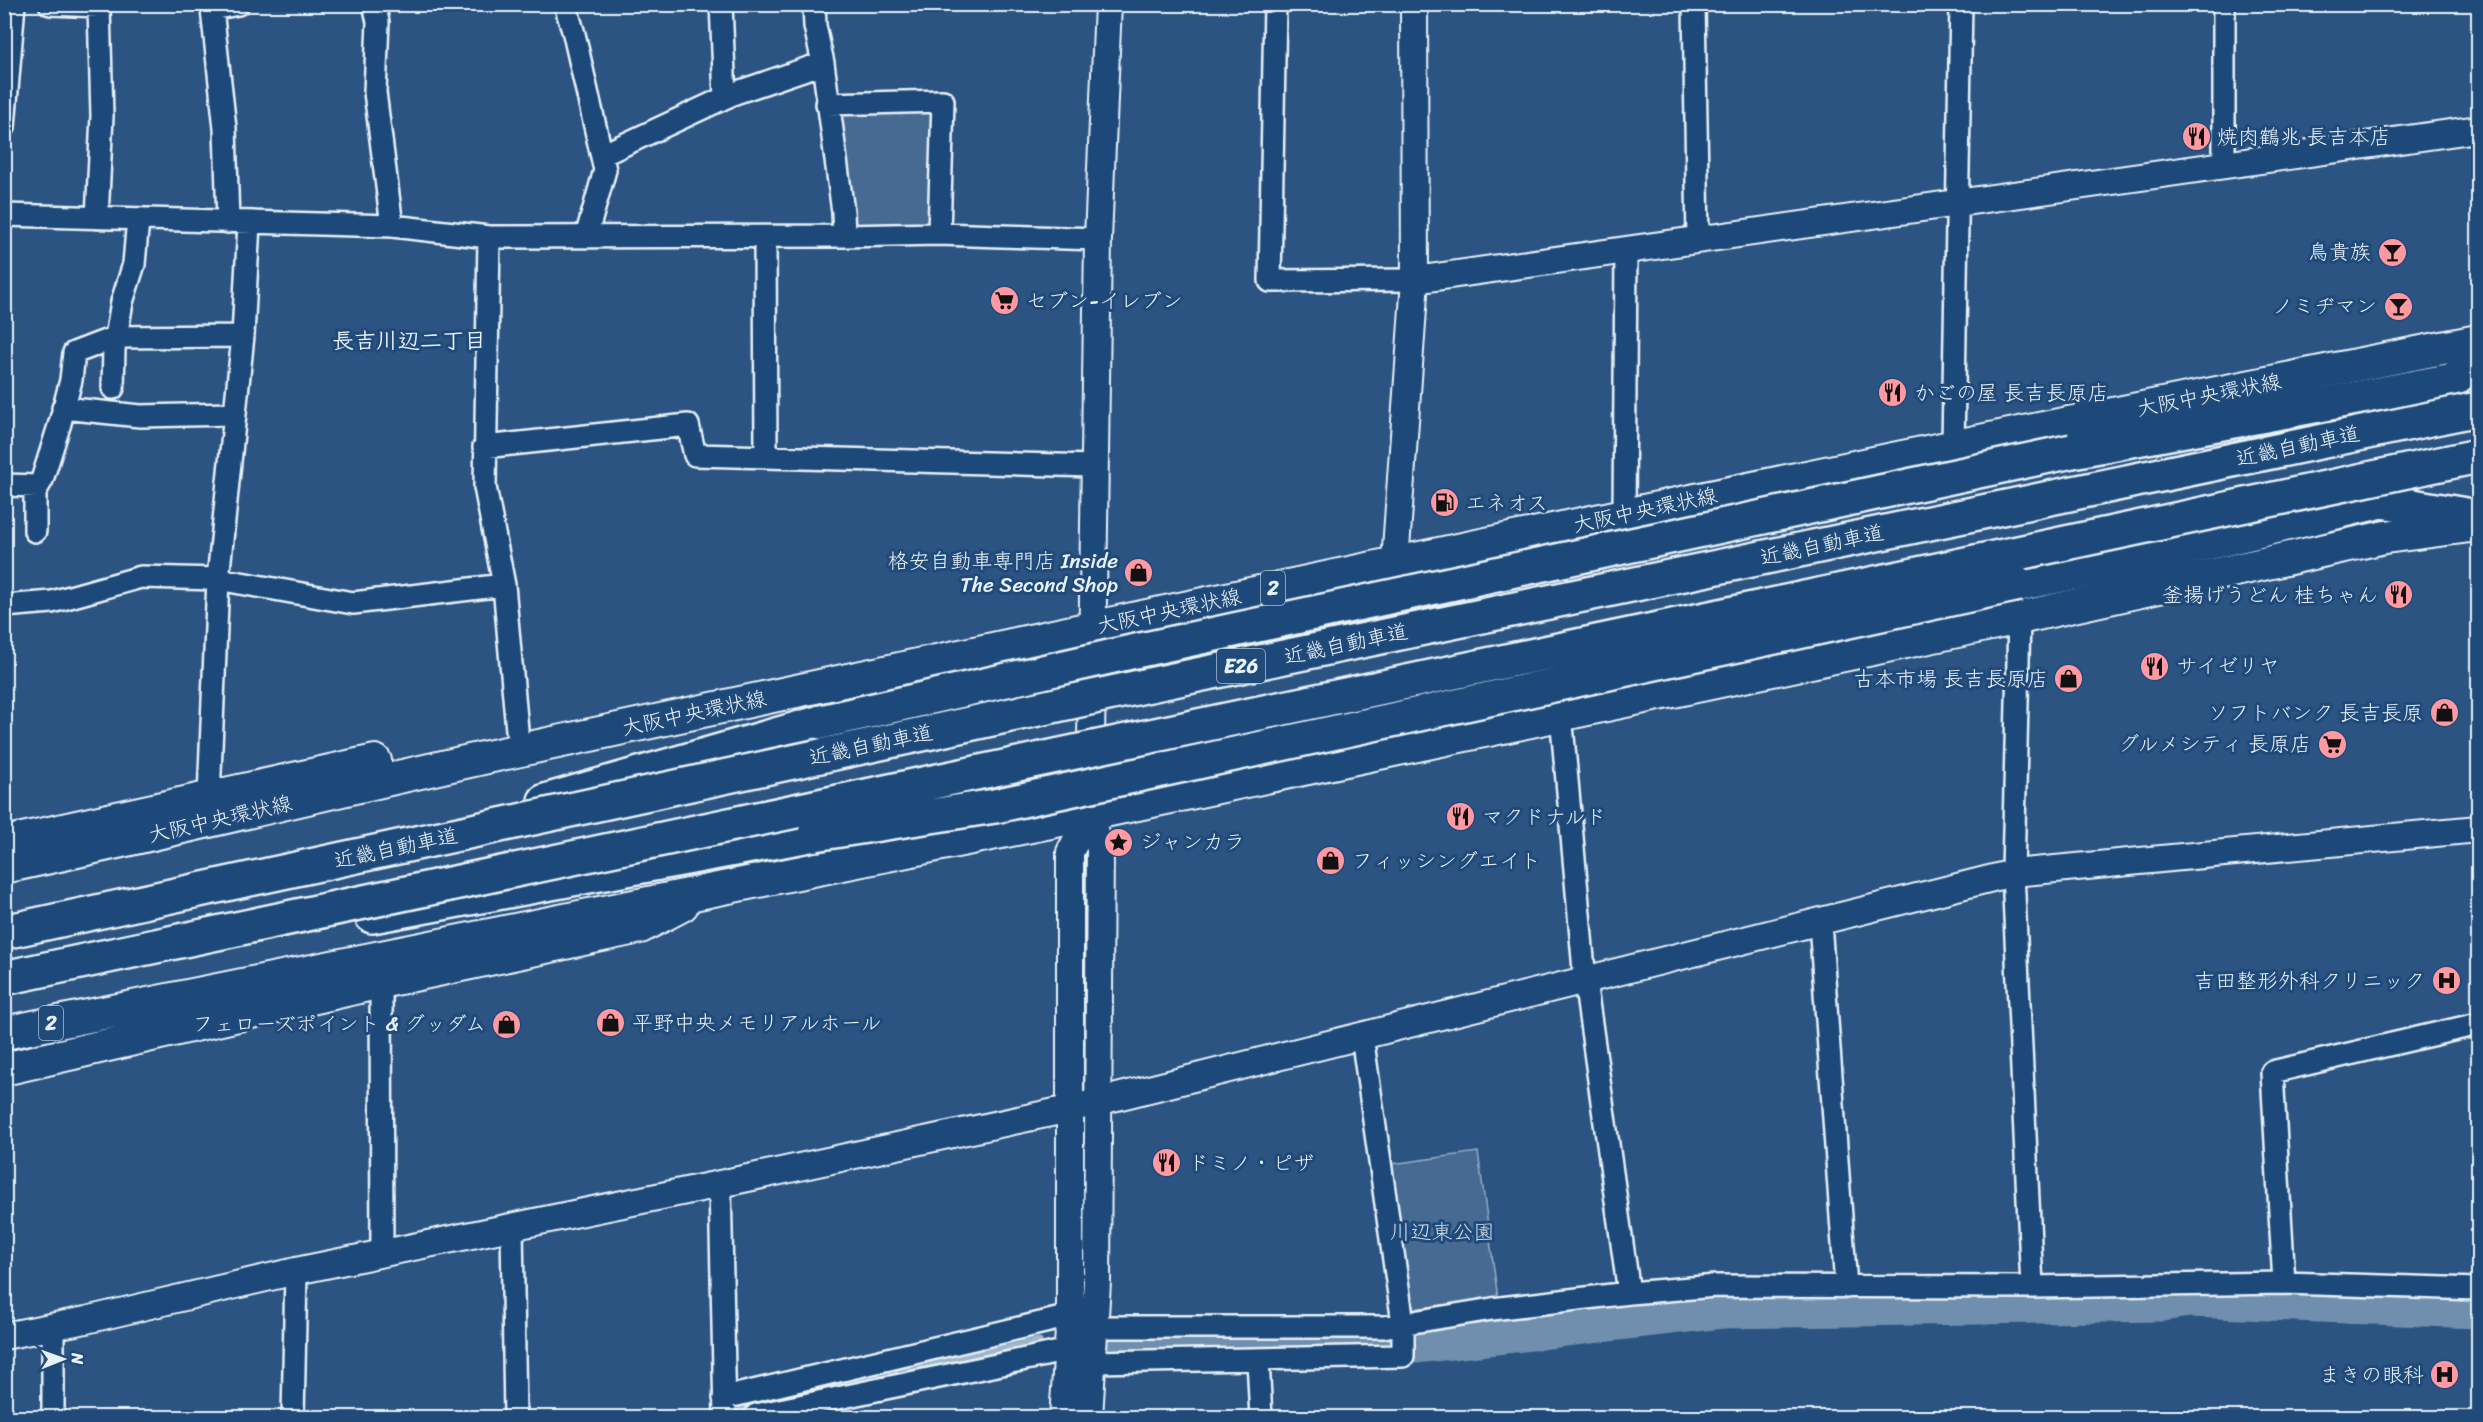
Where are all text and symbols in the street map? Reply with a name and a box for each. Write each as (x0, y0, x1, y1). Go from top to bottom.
place label: 焼肉鶴兆 長吉本店 (2217, 118, 2390, 156)
restaurant icon: 焼肉鶴兆 長吉本店 (2180, 121, 2212, 153)
place label: 鳥貴族 (2308, 233, 2371, 271)
bar icon: 鳥貴族 (2376, 236, 2408, 268)
place label: セブン-イレブン (1026, 282, 1183, 320)
supermarket icon: セブン-イレブン (989, 285, 1021, 317)
place label: ノミヂマン (2272, 287, 2377, 325)
bar icon: ノミヂマン (2382, 290, 2414, 322)
district label: 長吉川辺二丁目 (332, 321, 486, 360)
street label: 大阪中央環状線 (2133, 362, 2285, 428)
place label: かごの屋 長吉長原店 (1914, 374, 2108, 412)
restaurant icon: かごの屋 長吉長原店 (1877, 377, 1909, 409)
street label: 近畿自動車道 (2232, 414, 2364, 478)
street label: 大阪中央環状線 (1569, 476, 1721, 544)
place label: エネオス (1465, 484, 1548, 522)
fuel station icon: エネオス (1428, 487, 1460, 519)
street label: 近畿自動車道 (1756, 513, 1888, 577)
place label: 格安自動車専門店 Inside The Second Shop (888, 542, 1118, 604)
shop icon: 格安自動車専門店 Inside The Second Shop (1123, 557, 1155, 589)
road number: 2 (1261, 571, 1285, 605)
place label: 釜揚げうどん 桂ちゃん (2162, 576, 2378, 614)
street label: 大阪中央環状線 (1093, 577, 1245, 645)
restaurant icon: 釜揚げうどん 桂ちゃん (2383, 579, 2415, 611)
street label: 近畿自動車道 (1280, 612, 1412, 676)
place label: サイゼリヤ (2176, 647, 2280, 685)
road number: E26 (1217, 649, 1265, 683)
restaurant icon: サイゼリヤ (2139, 650, 2171, 682)
place label: 古本市場 長吉長原店 (1854, 660, 2048, 698)
shop icon: 古本市場 長吉長原店 (2053, 663, 2085, 695)
street label: 大阪中央環状線 (618, 679, 770, 747)
place label: ソフトバンク 長吉長原 (2208, 694, 2423, 732)
shop icon: ソフトバンク 長吉長原 (2428, 697, 2460, 729)
street label: 近畿自動車道 (805, 713, 937, 777)
place label: グルメシティ 長原店 (2118, 725, 2311, 763)
supermarket icon: グルメシティ 長原店 (2316, 728, 2348, 760)
street label: 大阪中央環状線 (144, 784, 296, 854)
place label: マクドナルド (1482, 798, 1606, 836)
restaurant icon: マクドナルド (1445, 801, 1477, 833)
street label: 近畿自動車道 (330, 816, 462, 880)
place label: ジャンカラ (1140, 823, 1245, 861)
place icon: ジャンカラ (1103, 826, 1135, 858)
place label: フィッシングエイト (1352, 842, 1541, 880)
shop icon: フィッシングエイト (1315, 845, 1347, 877)
place label: 吉田整形外科クリニック (2194, 962, 2425, 1000)
hospital icon: 吉田整形外科クリニック (2430, 965, 2462, 997)
place label: 平野中央メモリアルホール (632, 1004, 881, 1042)
place label: フェローズポイント & グッダム (193, 1005, 486, 1043)
road number: 2 (39, 1006, 63, 1040)
shop icon: 平野中央メモリアルホール (595, 1007, 627, 1039)
shop icon: フェローズポイント & グッダム (491, 1008, 523, 1040)
place label: ドミノ・ピザ (1188, 1144, 1314, 1182)
restaurant icon: ドミノ・ピザ (1151, 1147, 1183, 1179)
park label: 川辺東公園 (1390, 1213, 1495, 1251)
north arrow (33, 1329, 93, 1389)
text: N (63, 1352, 92, 1365)
place label: まきの眼科 (2319, 1356, 2424, 1394)
hospital icon: まきの眼科 (2429, 1359, 2461, 1391)

